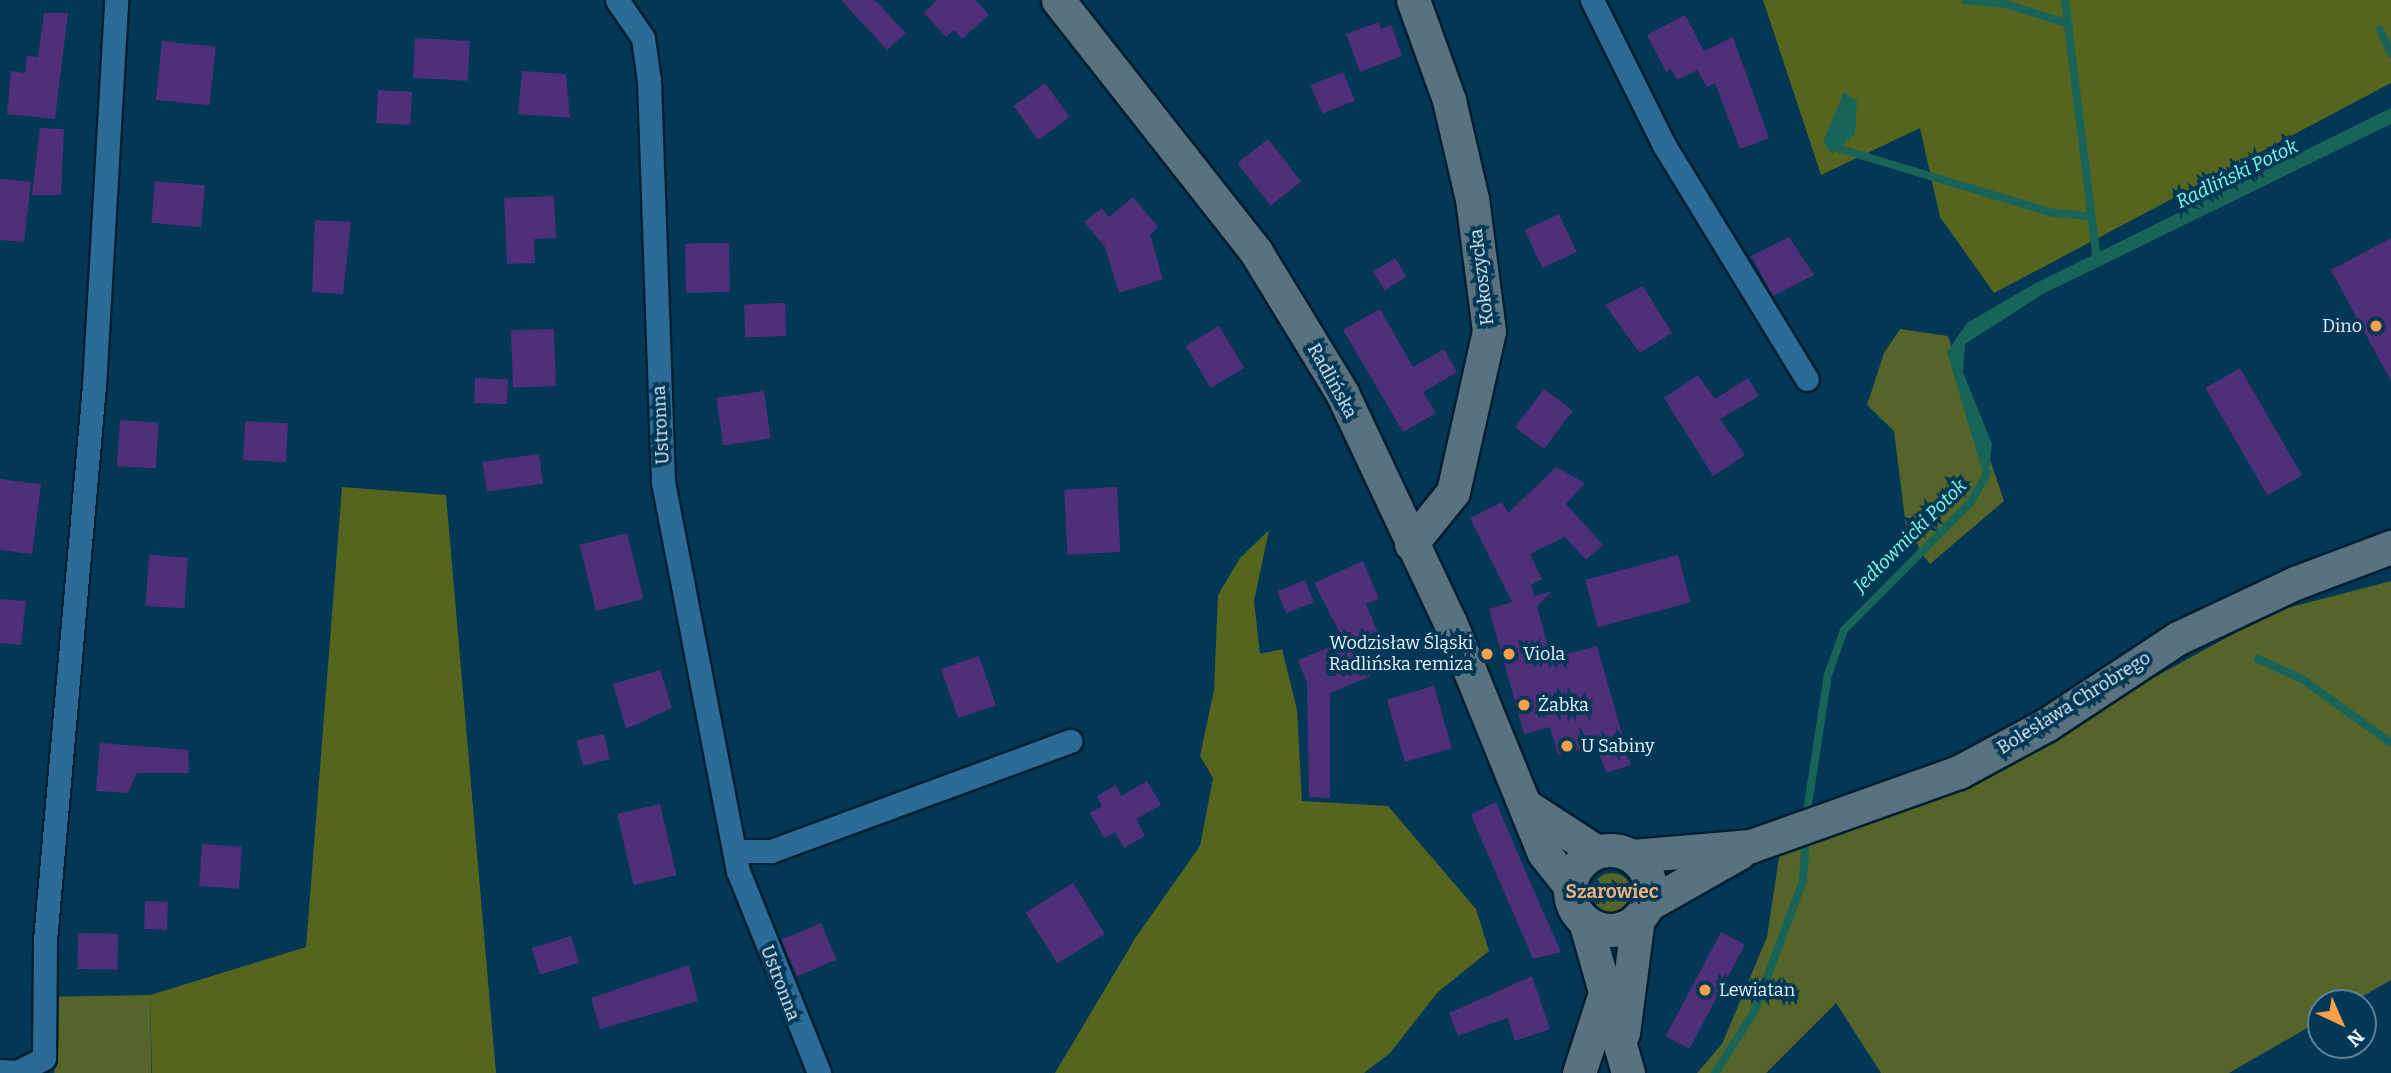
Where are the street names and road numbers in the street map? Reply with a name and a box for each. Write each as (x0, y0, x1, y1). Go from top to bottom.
street label: Kokoszycka (1465, 228, 1499, 326)
street label: Radlińska (1303, 340, 1361, 422)
street label: Ustronna (648, 385, 674, 465)
street label: Bolesława Chrobrego (1993, 647, 2155, 759)
street label: Ustronna (756, 942, 804, 1024)

